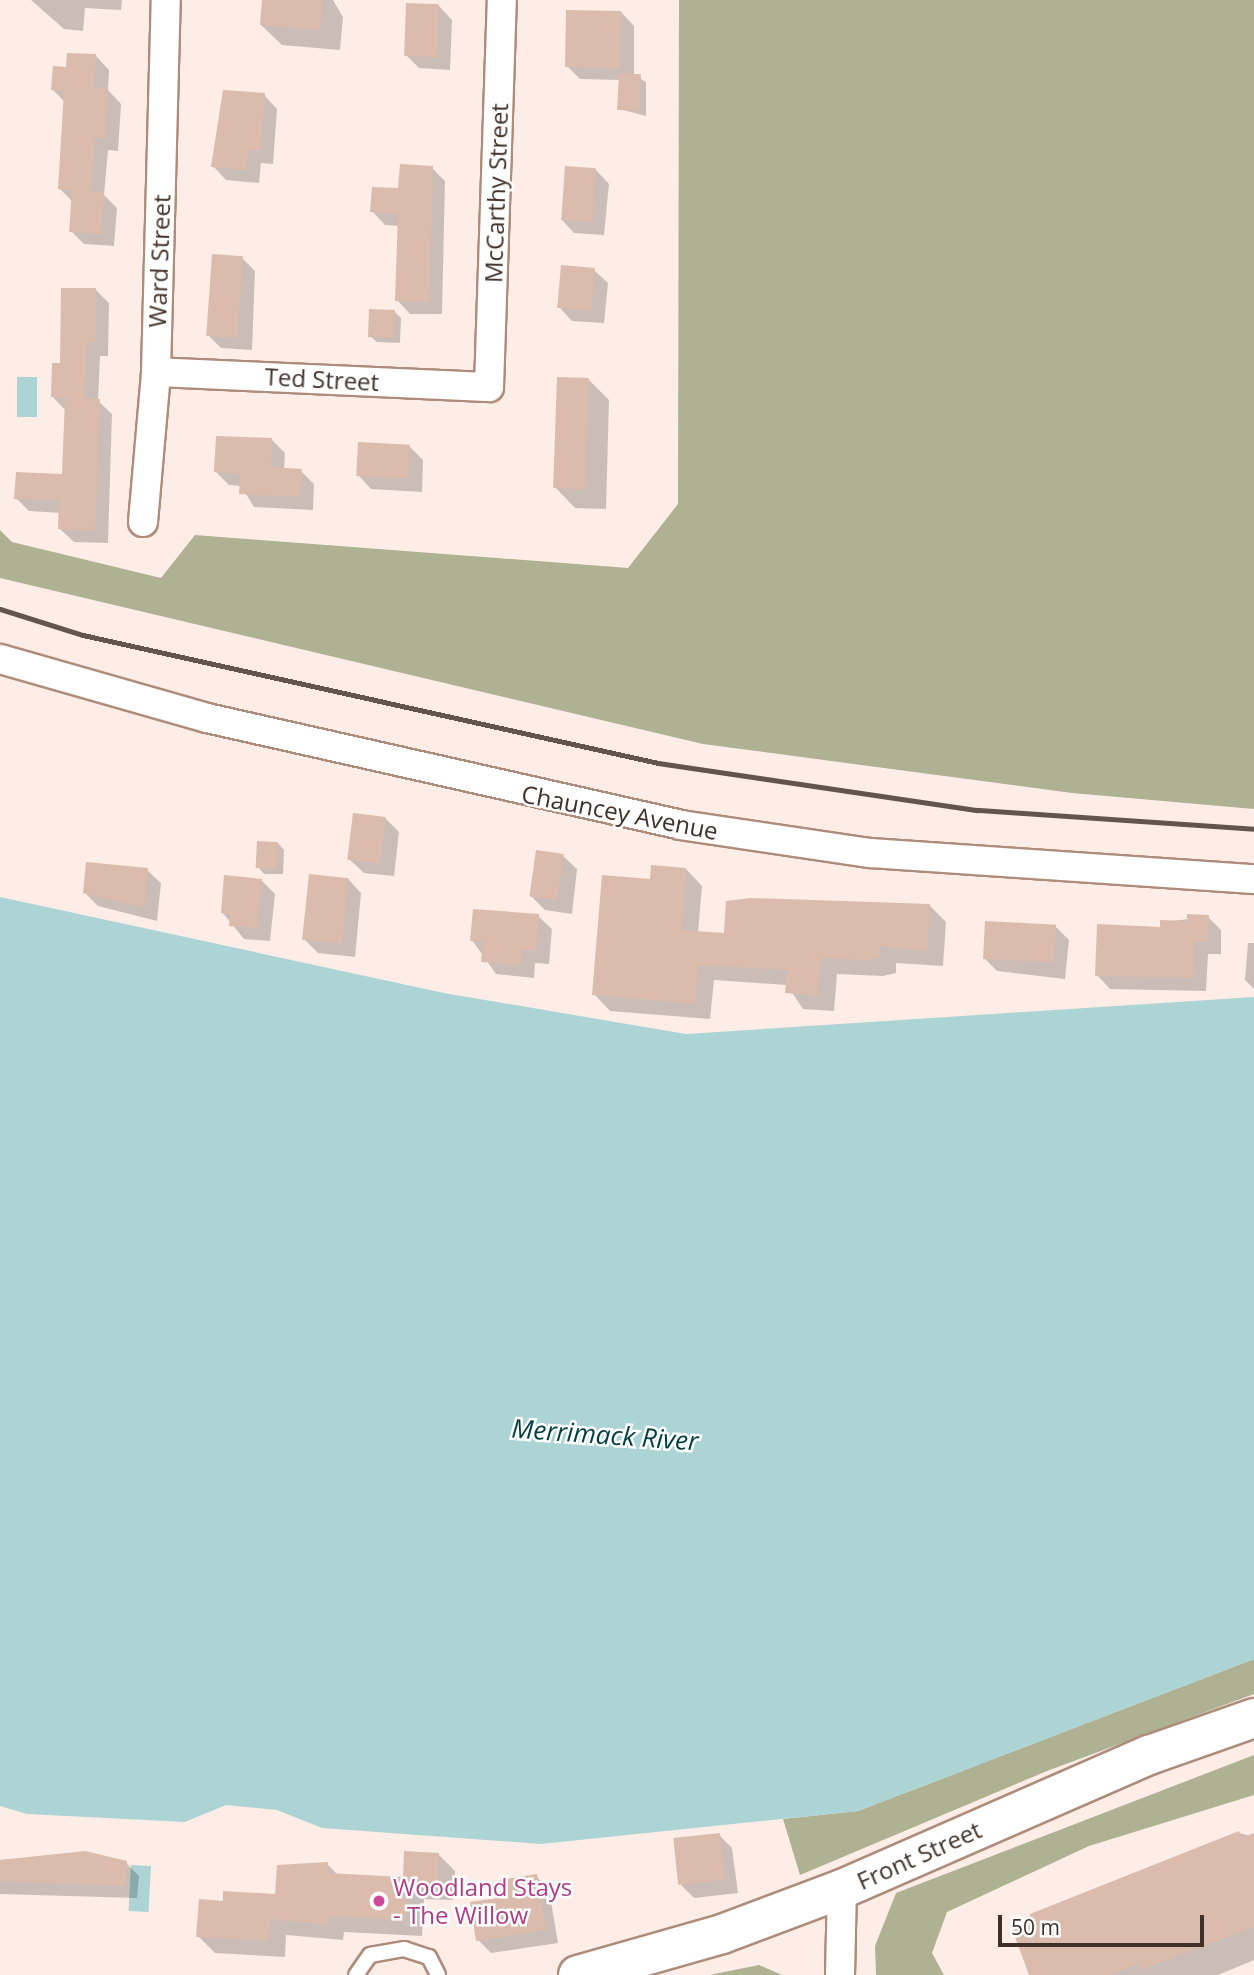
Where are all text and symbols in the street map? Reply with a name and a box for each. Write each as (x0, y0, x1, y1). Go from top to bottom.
street label: McCarthy Street (478, 103, 514, 283)
street label: Ward Street (142, 194, 176, 328)
street label: Ted Street (264, 362, 380, 396)
street label: Chauncey Avenue (519, 779, 721, 845)
water label: Merrimack River (511, 1413, 699, 1457)
street label: Front Street (852, 1815, 986, 1895)
place label: Woodland Stays - The Willow (393, 1873, 572, 1929)
marker: Woodland Stays - The Willow (371, 1893, 387, 1909)
scale bar (1002, 1902, 1208, 1946)
text: 50 m (1011, 1913, 1060, 1941)

